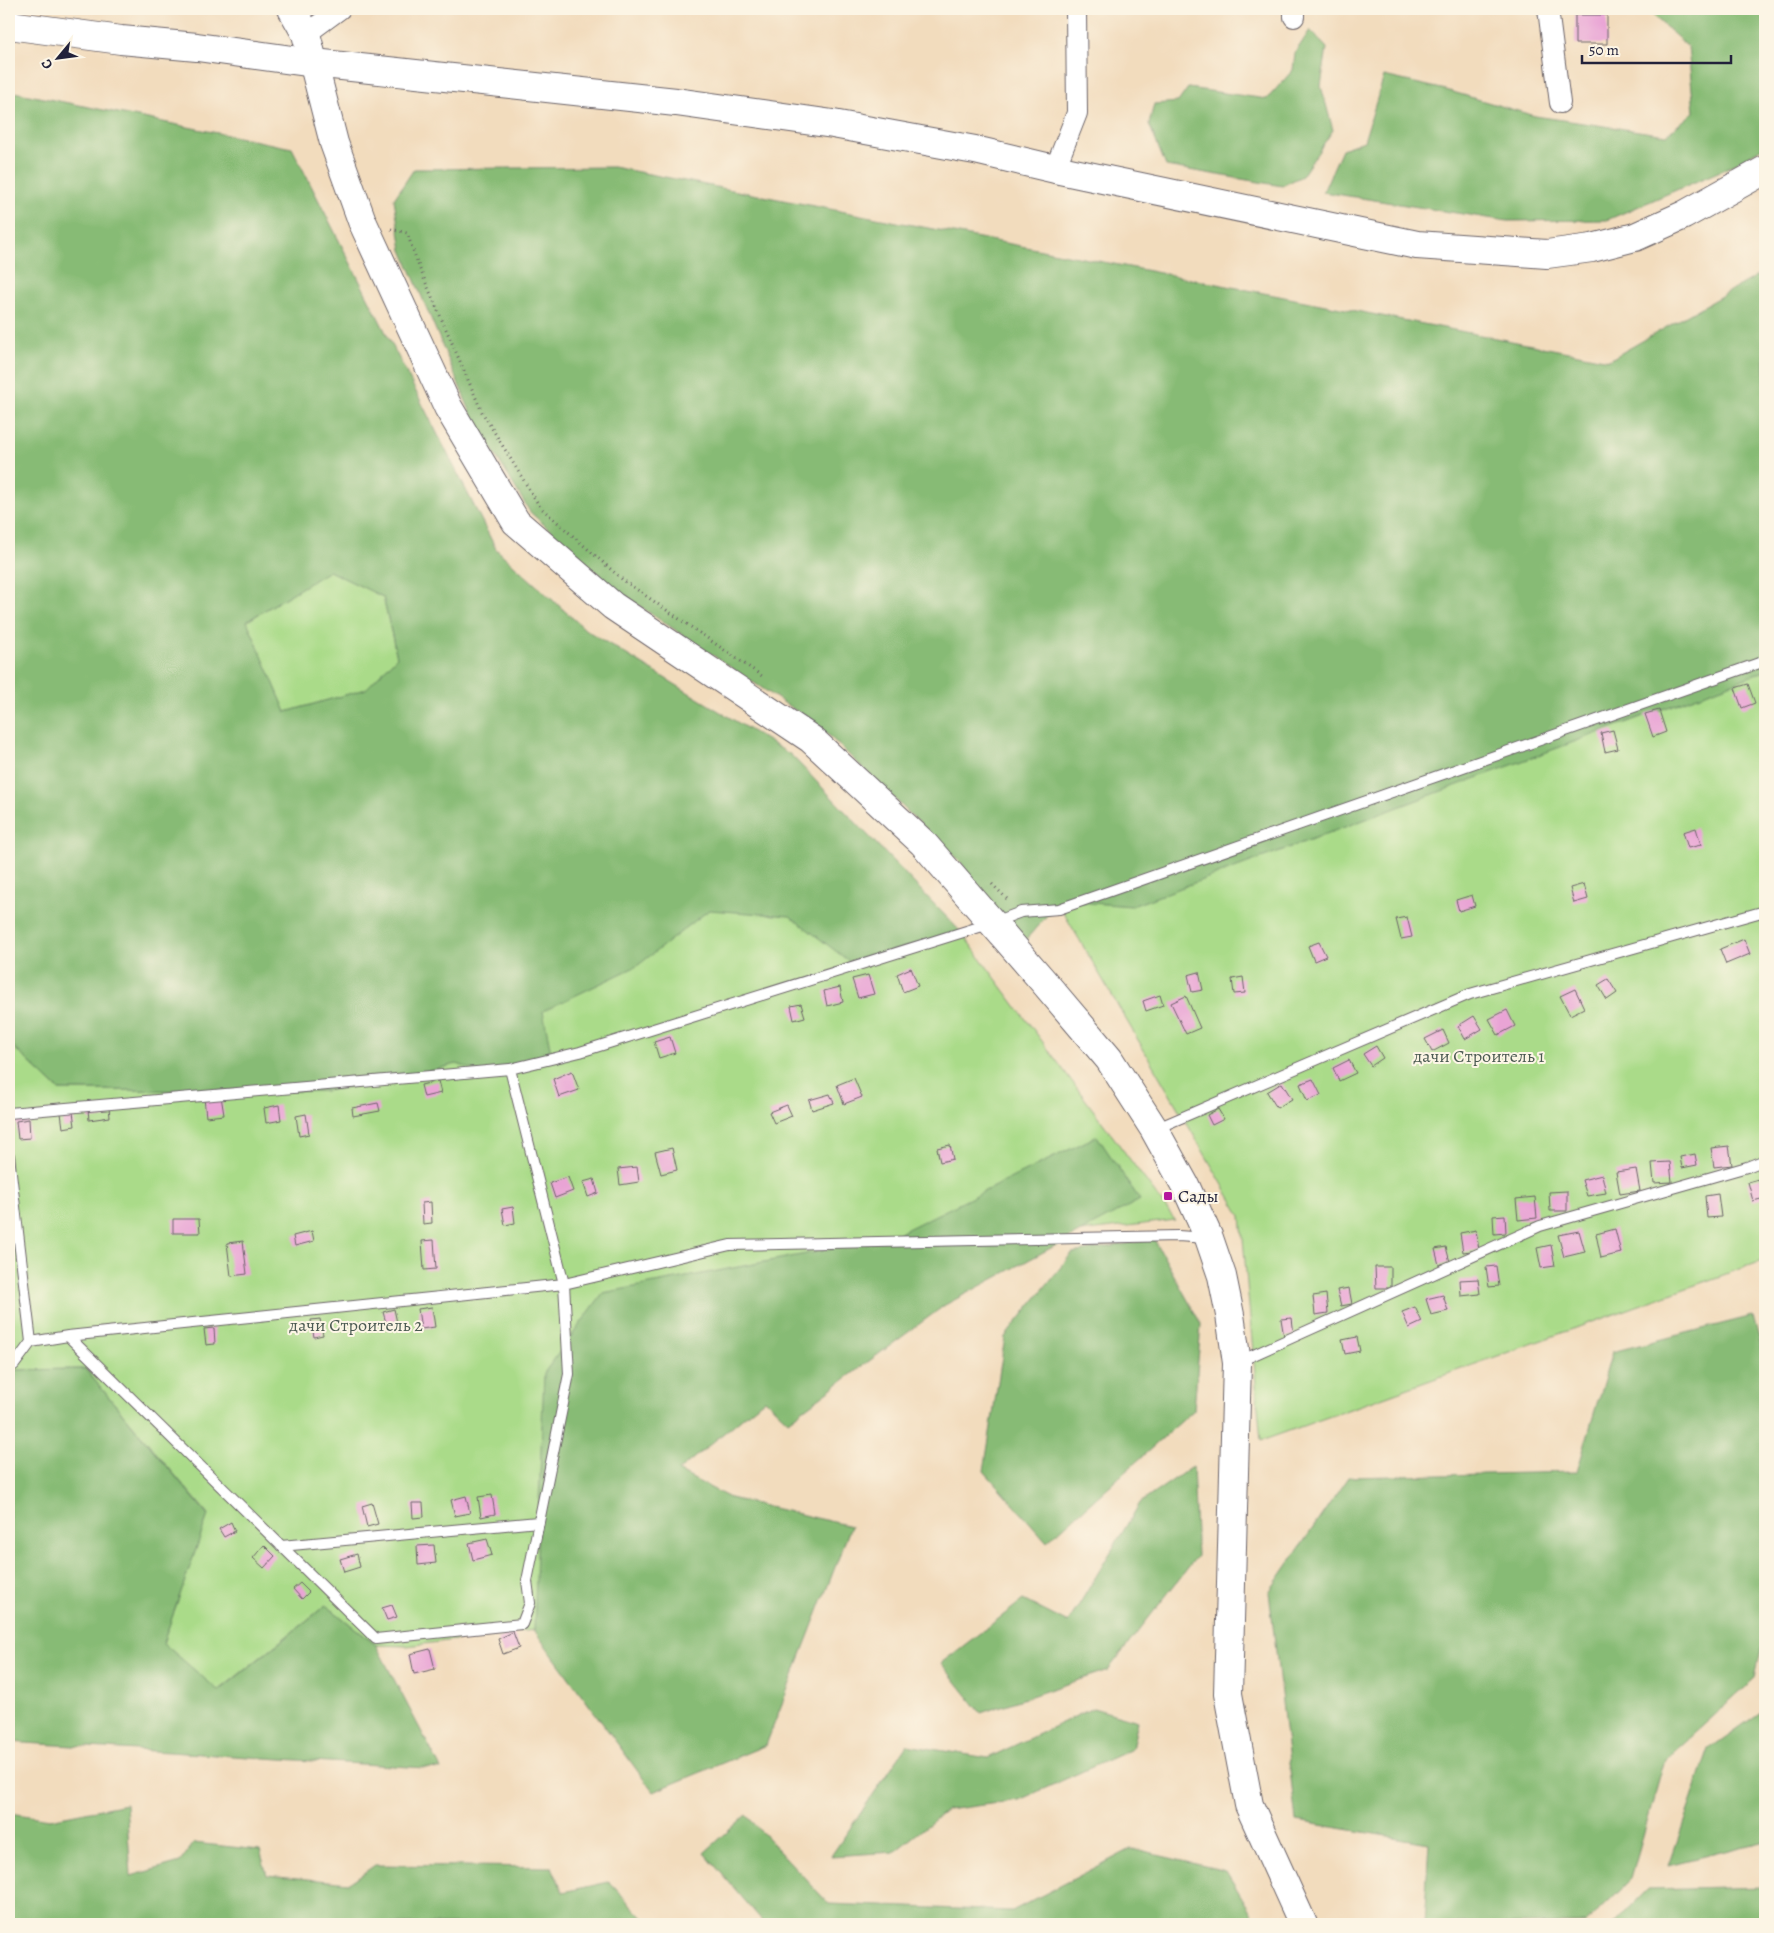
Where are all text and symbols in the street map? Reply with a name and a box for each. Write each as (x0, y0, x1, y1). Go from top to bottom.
north arrow (32, 32, 82, 82)
scale bar (1582, 32, 1730, 64)
text: 50 m (1589, 40, 1619, 60)
text: С (36, 55, 57, 72)
park label: дачи Строитель 1 (1413, 1044, 1545, 1068)
place label: Сады (1178, 1184, 1218, 1208)
marker: Сады (1162, 1190, 1174, 1202)
park label: дачи Строитель 2 (288, 1313, 423, 1337)

